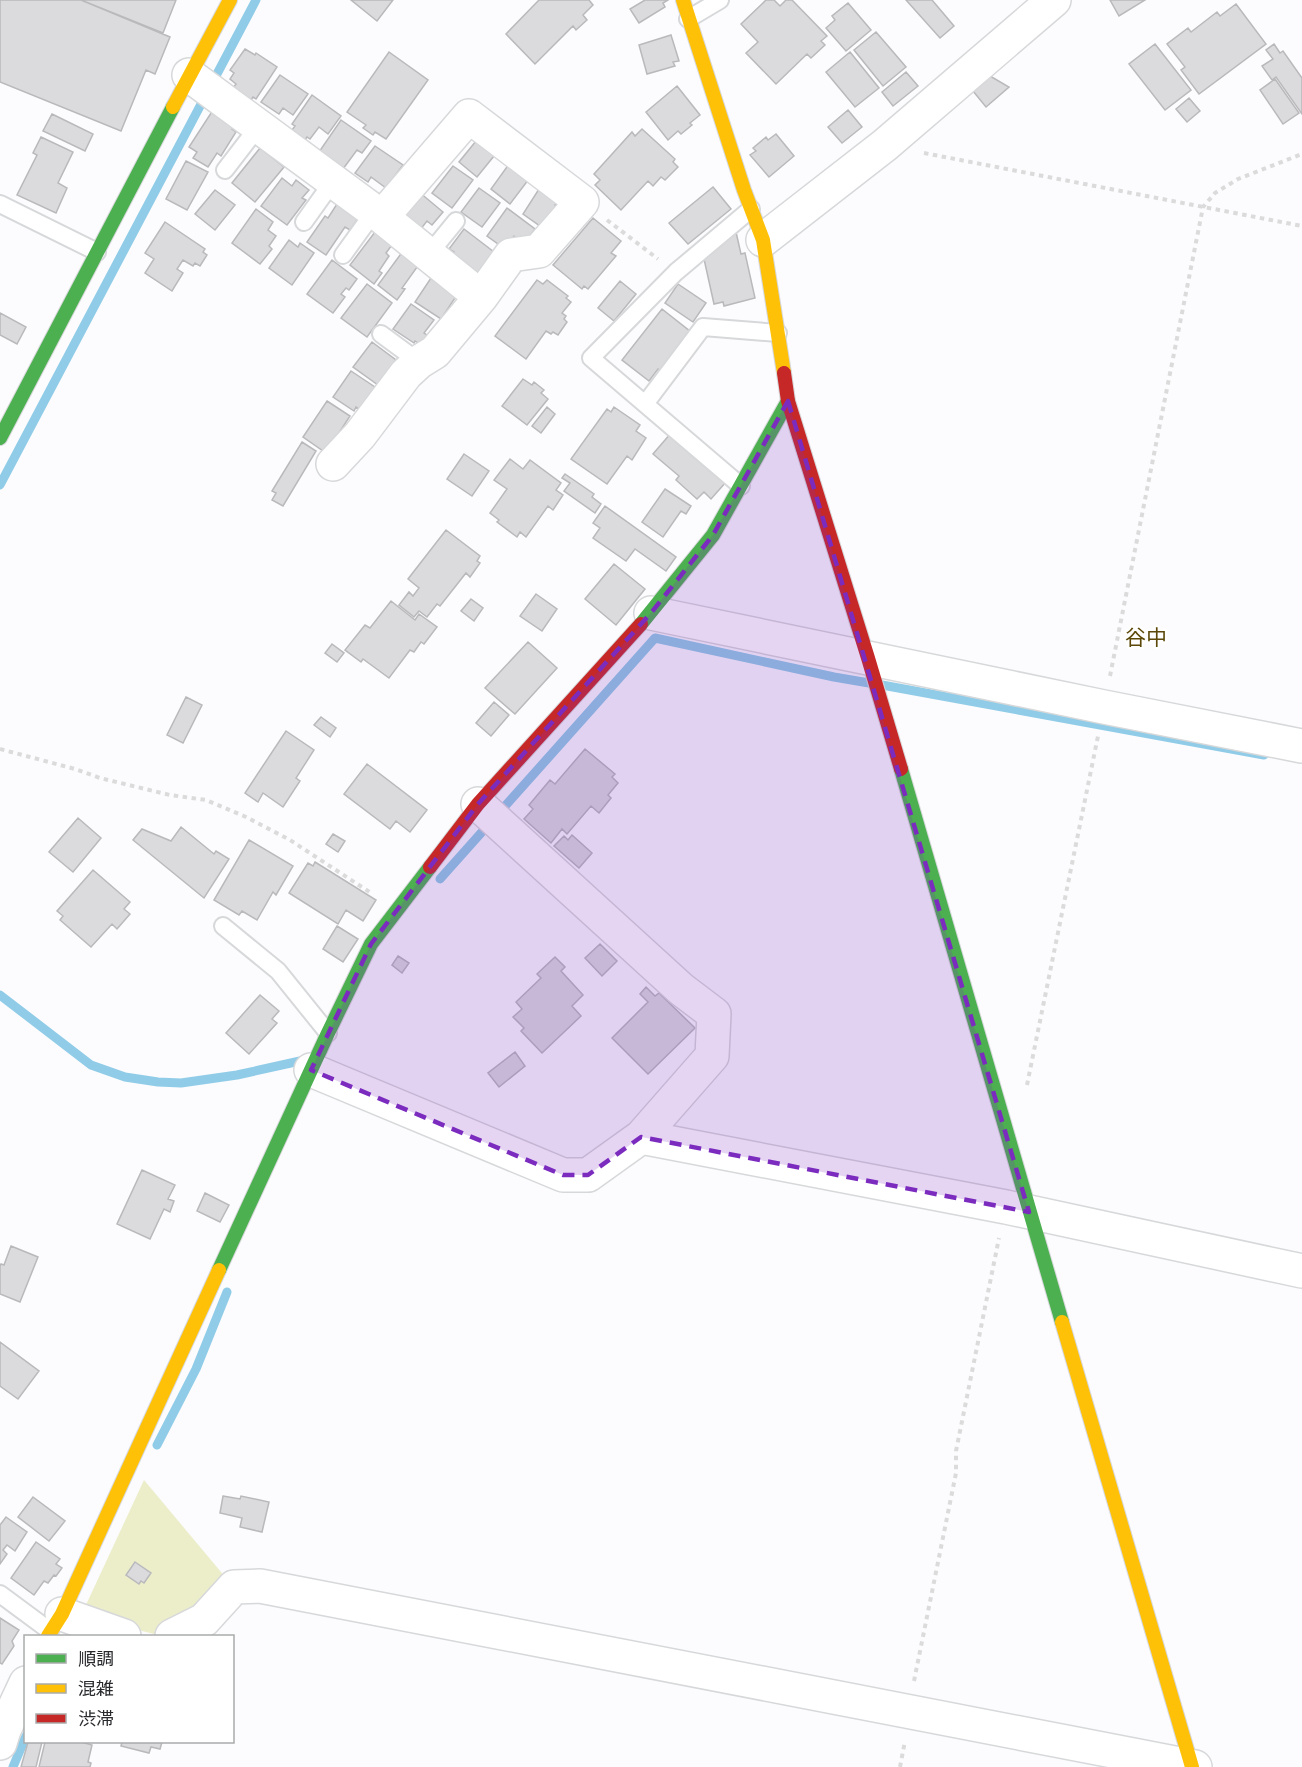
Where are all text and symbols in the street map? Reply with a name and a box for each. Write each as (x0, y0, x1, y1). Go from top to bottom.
district label: 谷中 (1125, 625, 1167, 650)
legend (24, 1635, 234, 1743)
text: 順調 (78, 1648, 114, 1670)
text: 混雑 (78, 1678, 114, 1700)
text: 渋滞 (78, 1708, 114, 1730)

